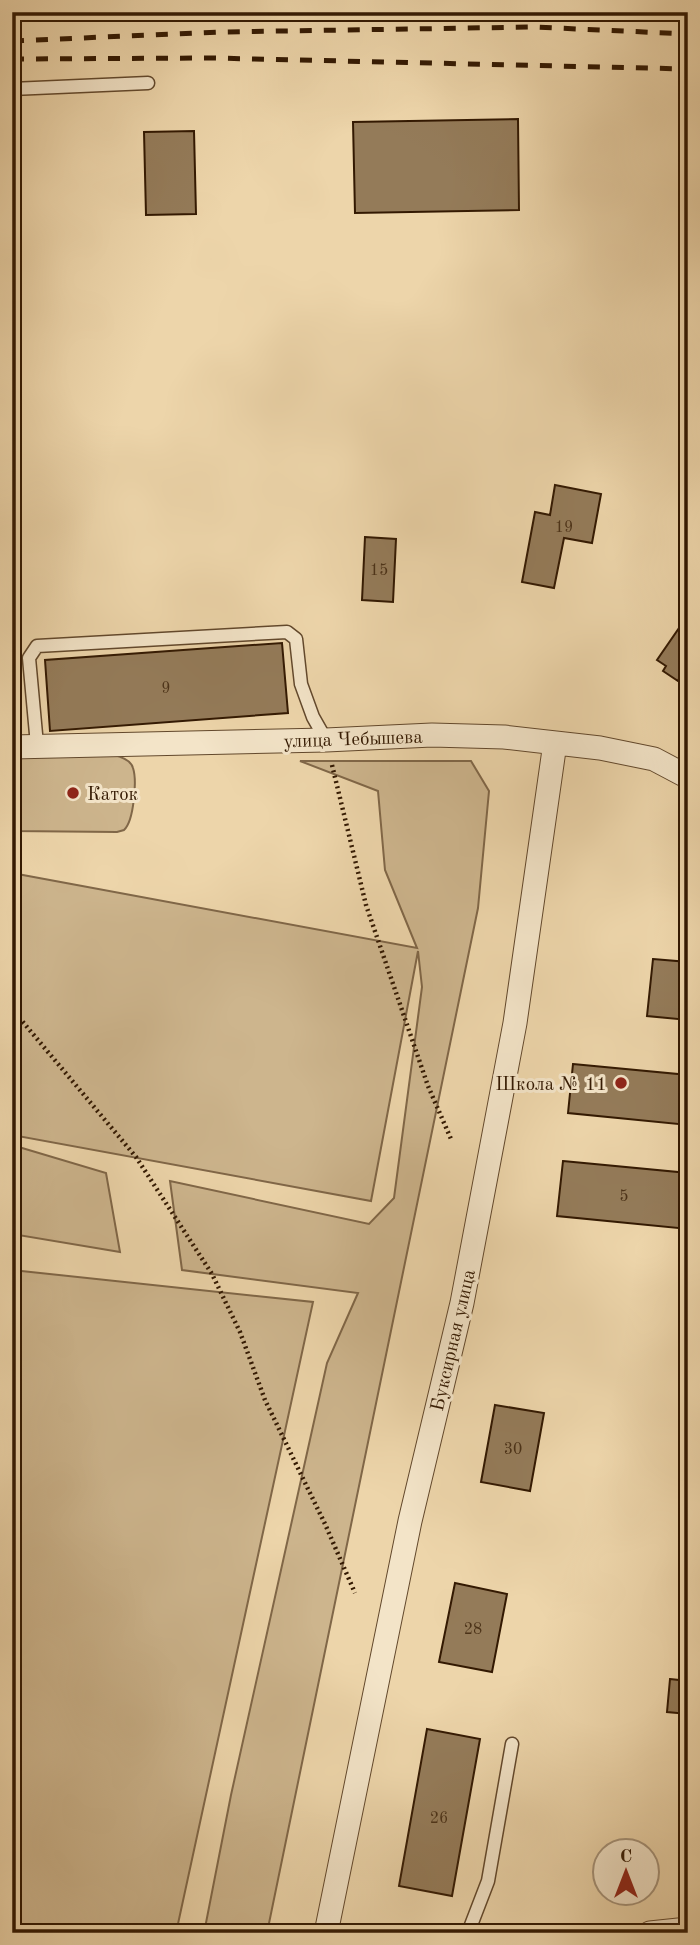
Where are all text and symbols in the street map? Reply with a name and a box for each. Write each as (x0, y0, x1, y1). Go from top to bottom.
house number: 19 (555, 520, 573, 536)
house number: 15 (370, 563, 388, 579)
house number: 9 (161, 681, 171, 697)
street label: улица Чебышева (283, 729, 424, 752)
marker: Каток (65, 785, 81, 801)
place label: Каток (87, 786, 139, 805)
marker: Школа № 11 (613, 1075, 629, 1091)
place label: Школа № 11 (495, 1076, 607, 1095)
house number: 5 (619, 1189, 629, 1205)
street label: Буксирная улица (429, 1267, 480, 1413)
house number: 30 (504, 1442, 522, 1458)
house number: 28 (464, 1622, 482, 1638)
house number: 26 (430, 1811, 448, 1827)
north arrow (592, 1836, 662, 1906)
text: С (620, 1848, 632, 1867)

